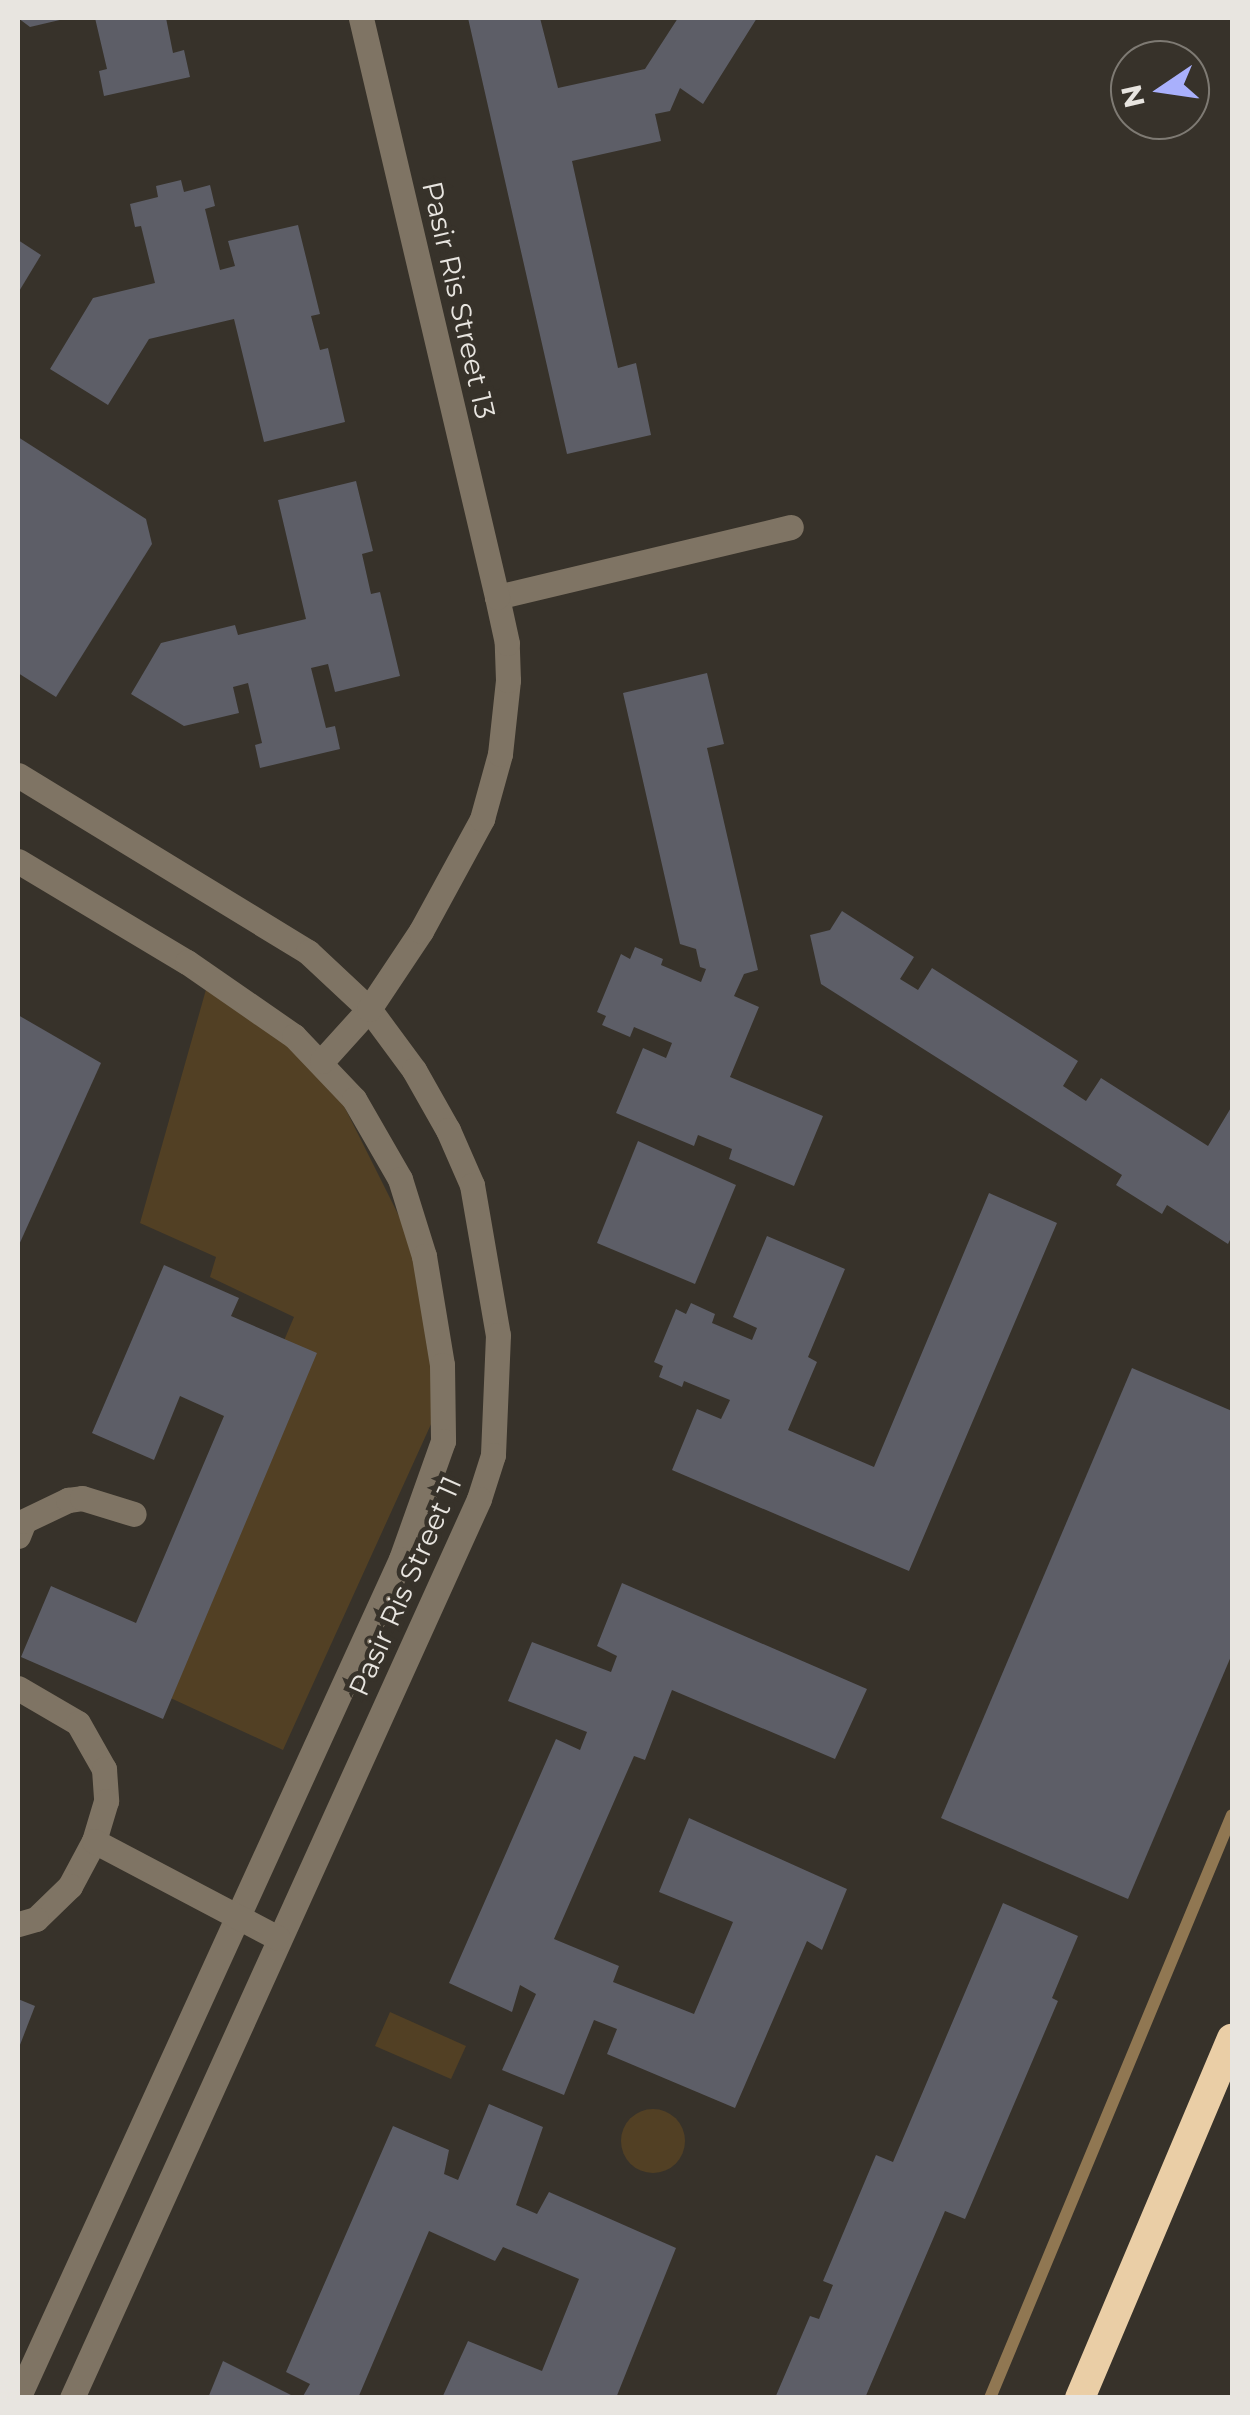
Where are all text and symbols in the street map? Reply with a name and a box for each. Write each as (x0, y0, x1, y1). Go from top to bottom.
north arrow (1110, 40, 1210, 140)
text: N (1114, 81, 1152, 111)
street label: Pasir Ris Street 13 (415, 178, 503, 422)
street label: Pasir Ris Street 11 (341, 1471, 469, 1701)

